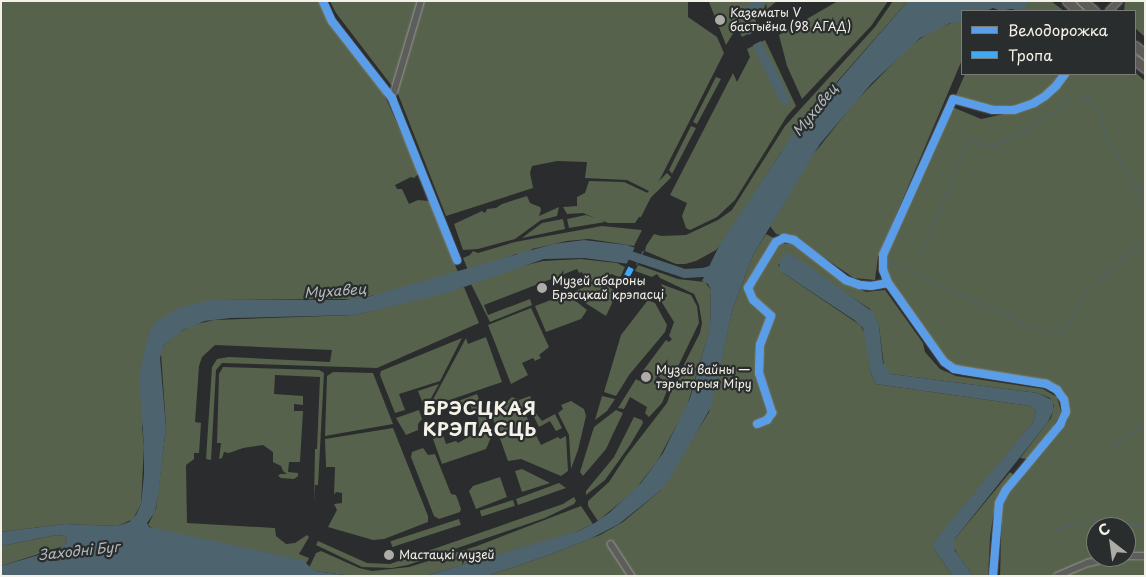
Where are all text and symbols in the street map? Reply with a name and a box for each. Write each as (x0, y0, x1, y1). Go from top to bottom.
place label: Казематы V бастыёна (98 АГАД) (730, 6, 852, 34)
legend (961, 10, 1136, 75)
marker: Казематы V бастыёна (98 АГАД) (714, 14, 726, 26)
text: Велодорожка (1008, 18, 1108, 41)
text: Тропа (1008, 43, 1053, 66)
water label: Мухавец (789, 81, 841, 139)
place label: Музей абароны Брэсцкай крэпасці (552, 274, 664, 302)
water label: Мухавец (303, 280, 367, 302)
marker: Музей абароны Брэсцкай крэпасці (536, 282, 548, 294)
place label: Музей вайны — тэрыторыя Міру (656, 363, 752, 391)
marker: Музей вайны — тэрыторыя Міру (640, 371, 652, 383)
district label: БРЭСЦКАЯ КРЭПАСЦЬ (422, 398, 538, 440)
north arrow (1086, 517, 1136, 567)
text: С (1094, 518, 1114, 541)
water label: Заходні Буг (37, 538, 121, 564)
place label: Мастацкі музей (399, 548, 495, 562)
marker: Мастацкі музей (383, 549, 395, 561)

